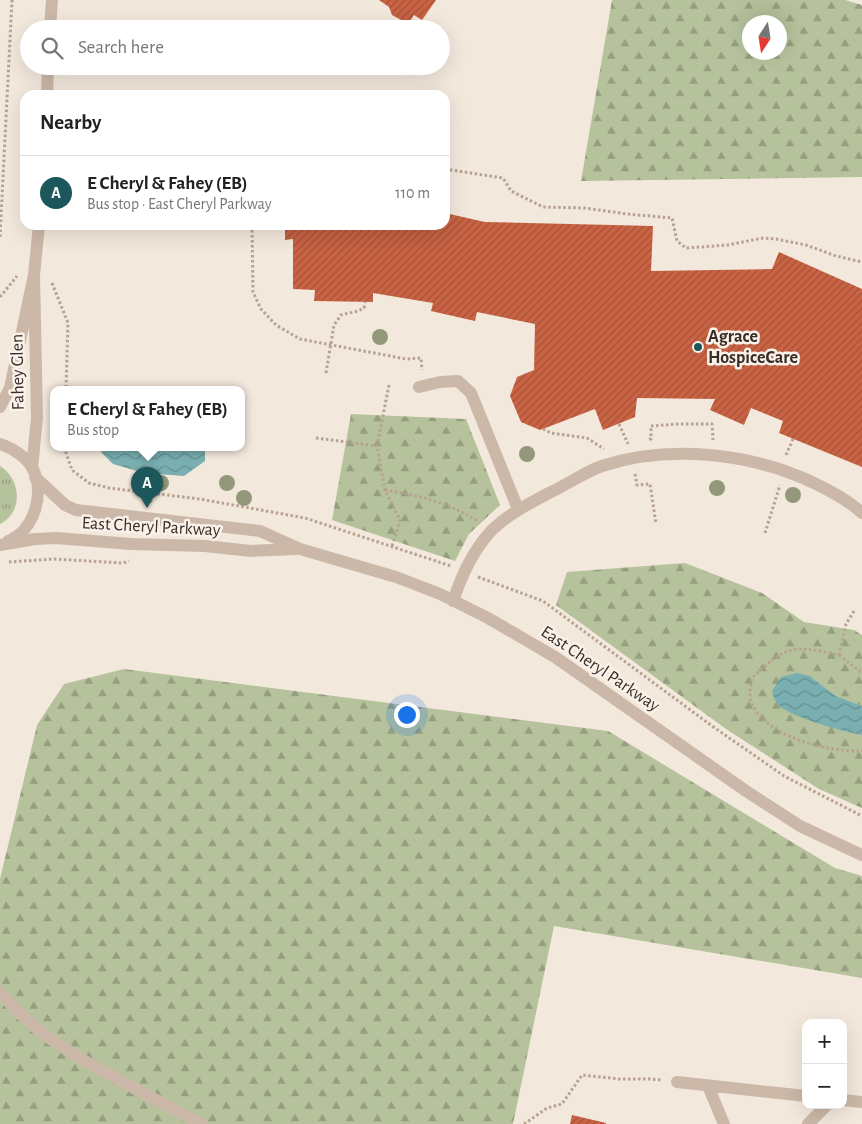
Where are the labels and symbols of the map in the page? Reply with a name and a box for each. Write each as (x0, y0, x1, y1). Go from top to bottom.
north arrow (742, 15, 787, 60)
place label: Agrace HospiceCare (708, 328, 798, 367)
street label: Fahey Glen (8, 334, 28, 410)
marker: Agrace HospiceCare (692, 341, 704, 353)
pin: A (131, 467, 163, 508)
street label: East Cheryl Parkway (81, 514, 221, 540)
street label: East Cheryl Parkway (537, 623, 663, 715)
your location (394, 702, 420, 728)

